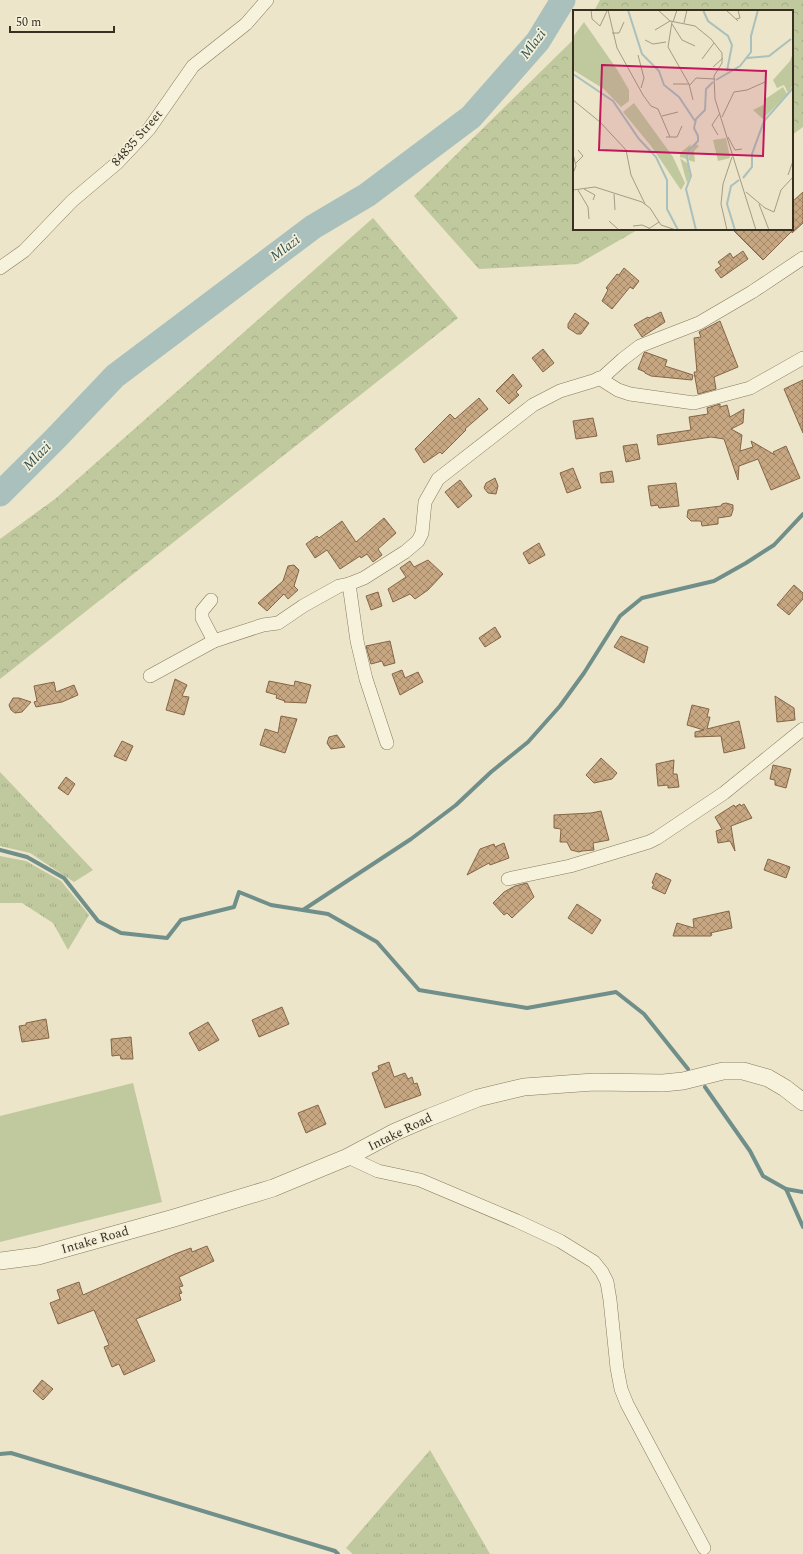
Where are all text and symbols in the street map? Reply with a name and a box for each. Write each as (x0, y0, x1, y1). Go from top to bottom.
scale bar (10, 8, 114, 34)
inset map (573, 10, 793, 230)
text: 50 m (16, 13, 41, 32)
water label: Mlazi (515, 25, 551, 63)
street label: 84835 Street (107, 105, 168, 171)
water label: Mlazi (266, 230, 304, 266)
water label: Mlazi (18, 437, 56, 475)
street label: Intake Road (364, 1108, 436, 1156)
street label: Intake Road (59, 1221, 131, 1259)

